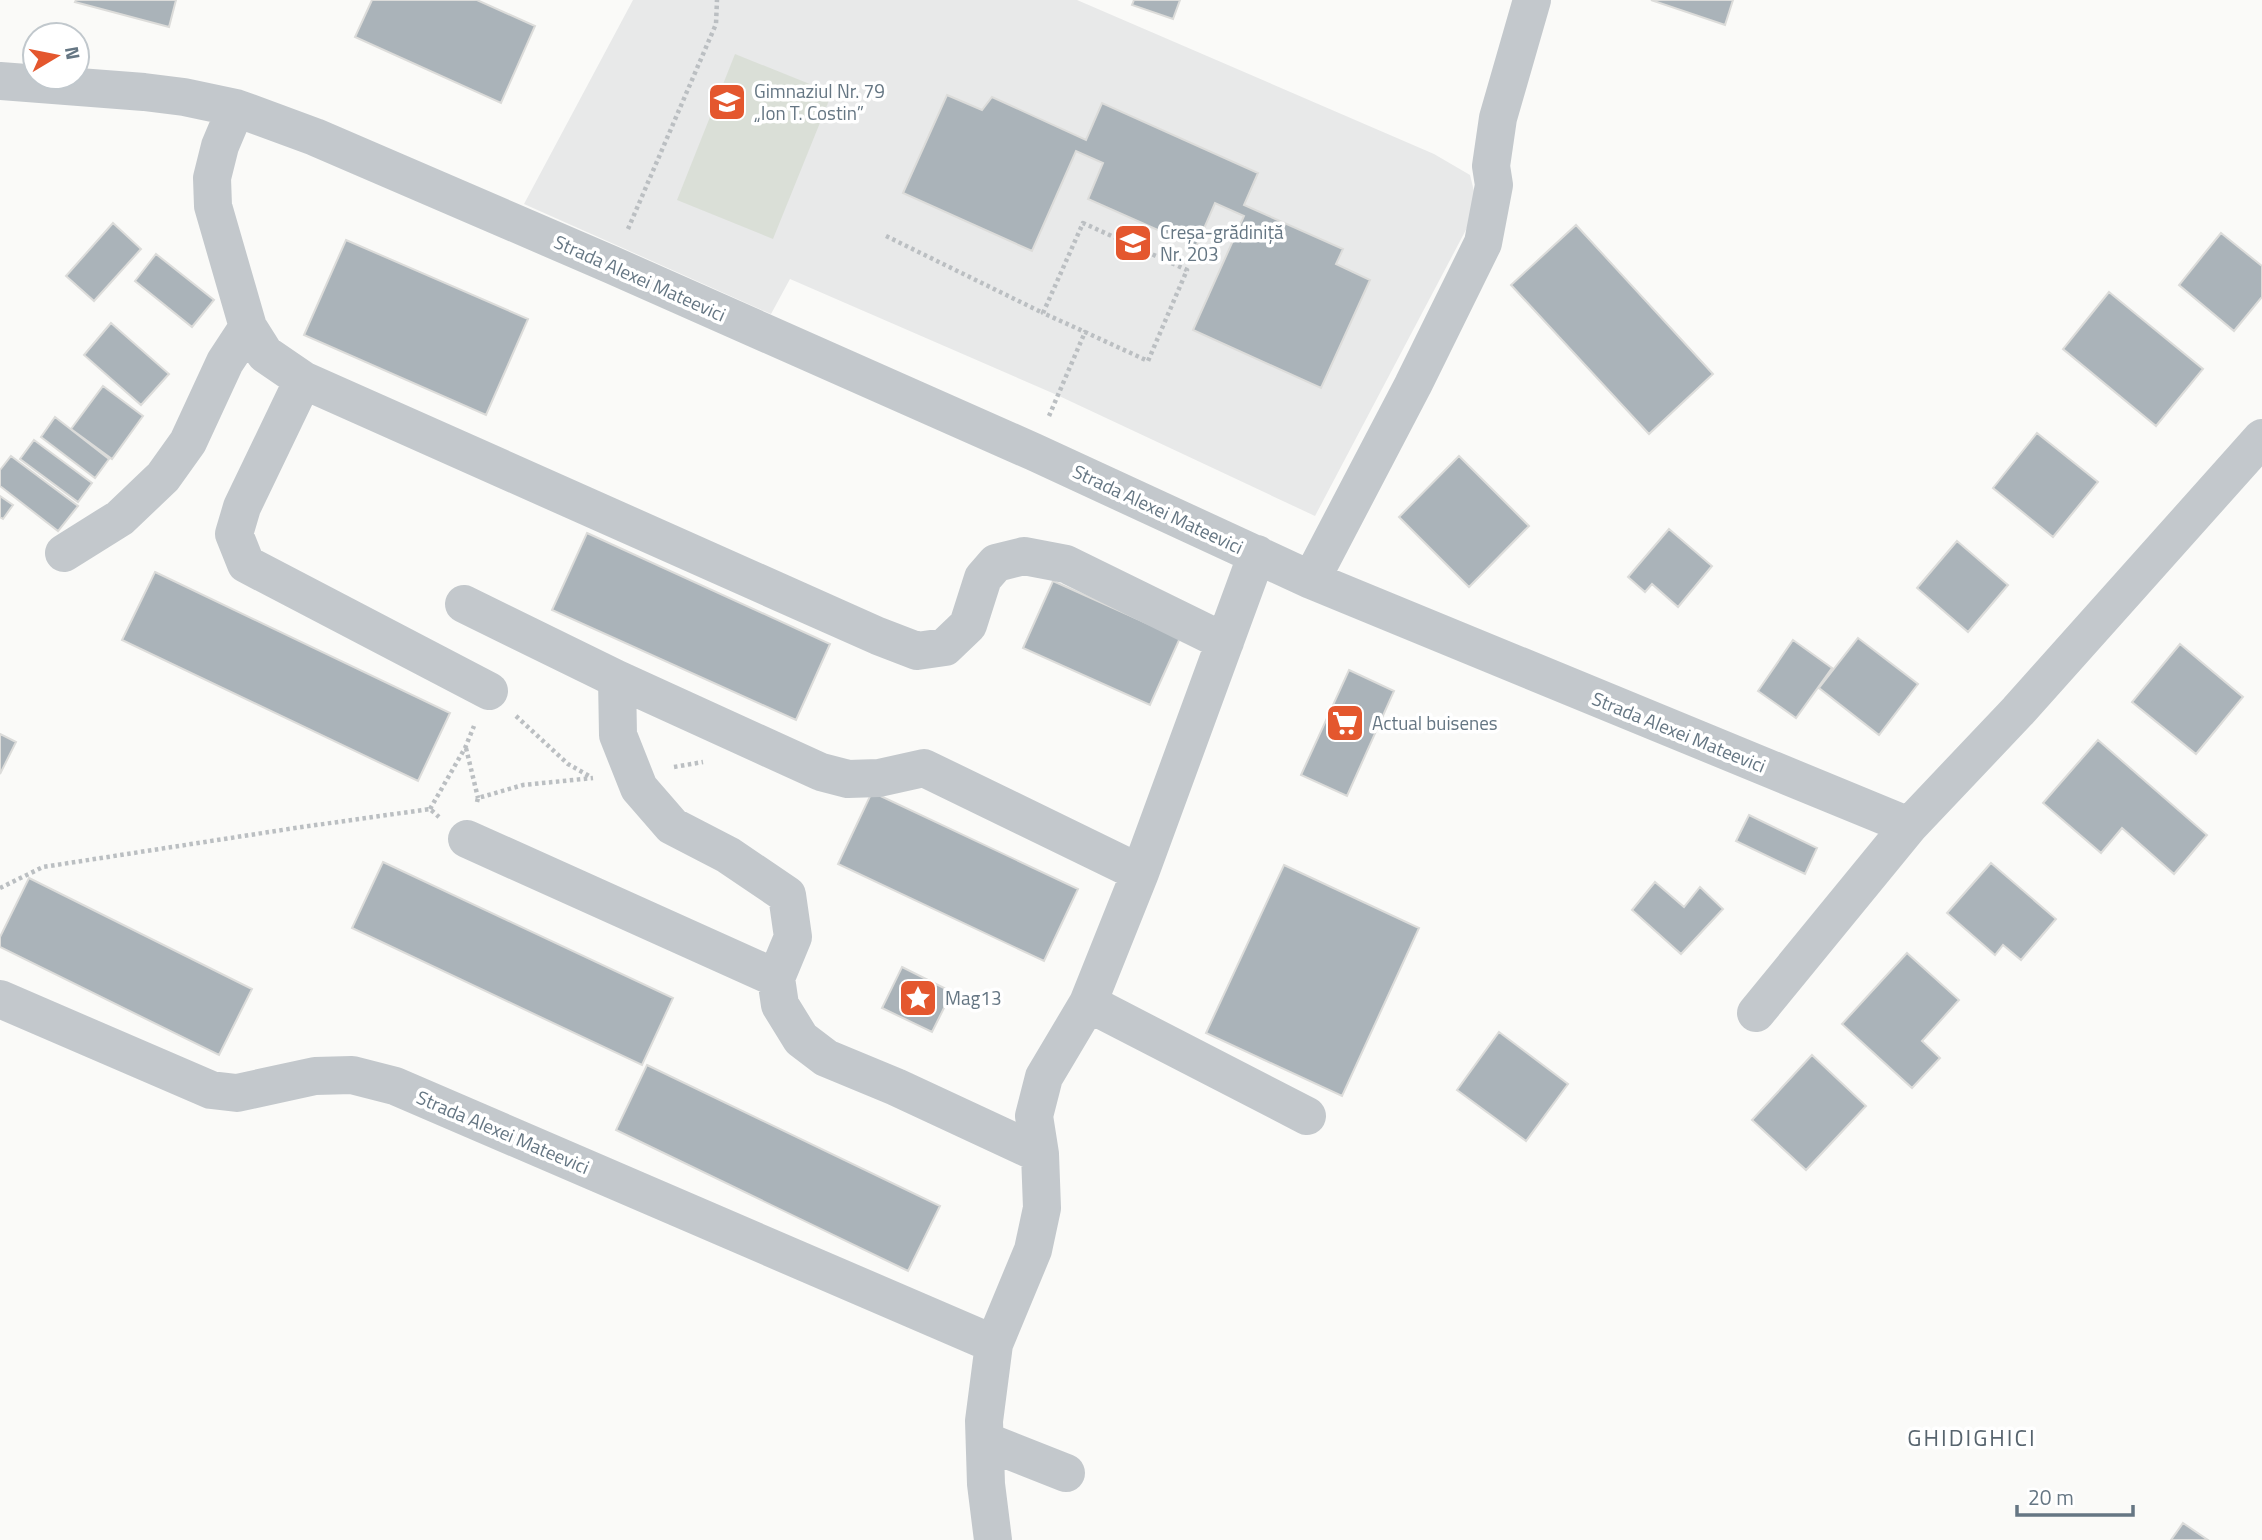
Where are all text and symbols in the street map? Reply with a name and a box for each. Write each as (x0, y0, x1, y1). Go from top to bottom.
north arrow (21, 21, 91, 91)
text: N (58, 44, 89, 62)
place label: Gimnaziul Nr. 79 „Ion T. Costin” (754, 76, 885, 127)
school or university icon: Gimnaziul Nr. 79 „Ion T. Costin” (706, 81, 748, 123)
place label: Creșa-grădiniță Nr. 203 (1160, 217, 1284, 268)
school or university icon: Creșa-grădiniță Nr. 203 (1112, 222, 1154, 264)
street label: Strada Alexei Mateevici (550, 227, 731, 328)
street label: Strada Alexei Mateevici (1068, 456, 1248, 561)
street label: Strada Alexei Mateevici (1588, 683, 1770, 780)
supermarket icon: Actual buisenes (1324, 702, 1366, 744)
place label: Actual buisenes (1372, 708, 1498, 737)
place icon: Mag13 (897, 977, 939, 1019)
place label: Mag13 (945, 983, 1002, 1012)
street label: Strada Alexei Mateevici (412, 1082, 594, 1181)
district label: GHIDIGHICI (1907, 1420, 2037, 1455)
scale bar (2017, 1474, 2132, 1518)
text: 20 m (2028, 1481, 2074, 1513)

